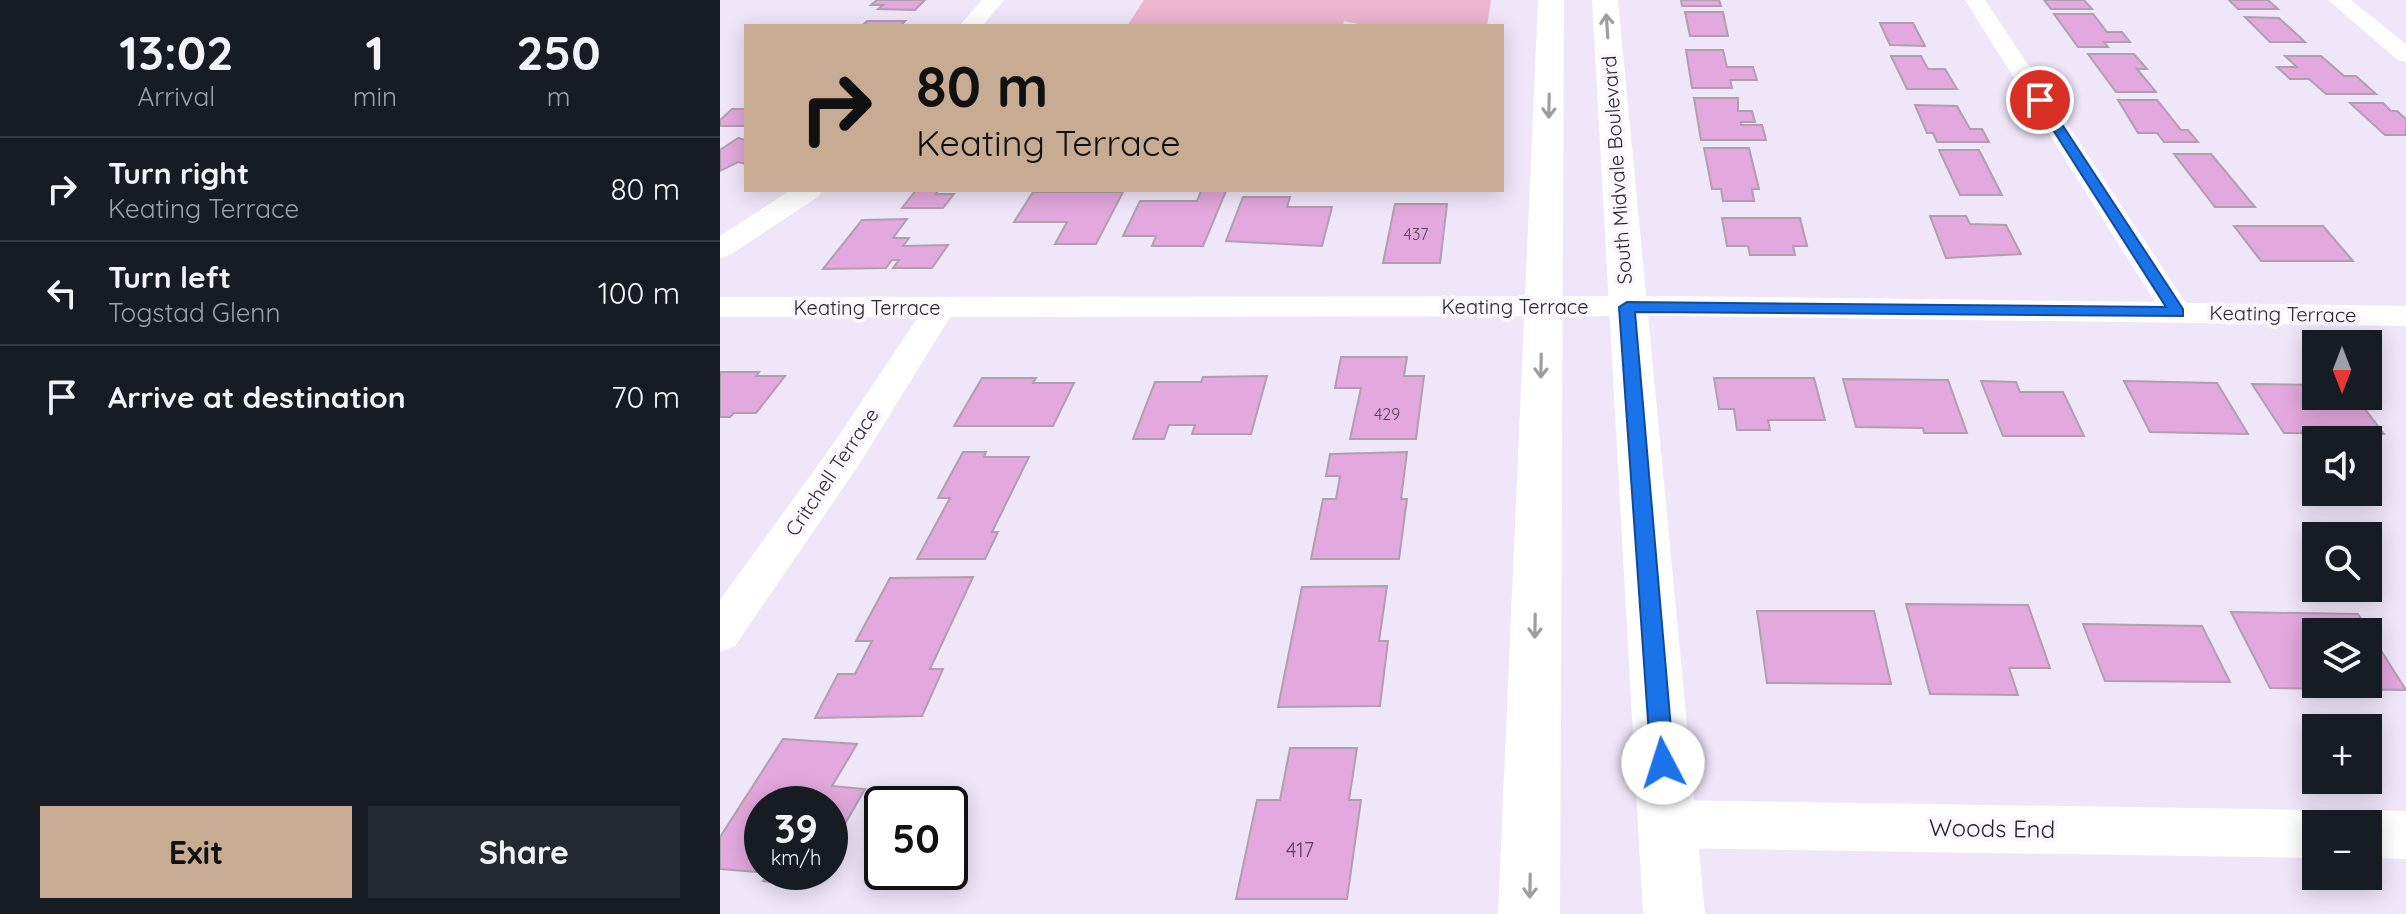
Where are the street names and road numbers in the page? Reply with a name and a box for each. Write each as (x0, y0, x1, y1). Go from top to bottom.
street label: South Midvale Boulevard (1596, 55, 1637, 285)
street label: Keating Terrace (1441, 294, 1589, 319)
street label: Keating Terrace (793, 295, 941, 320)
street label: Keating Terrace (2209, 300, 2357, 327)
street label: Critchell Terrace (779, 403, 884, 541)
street label: Woods End (1929, 812, 2055, 844)

